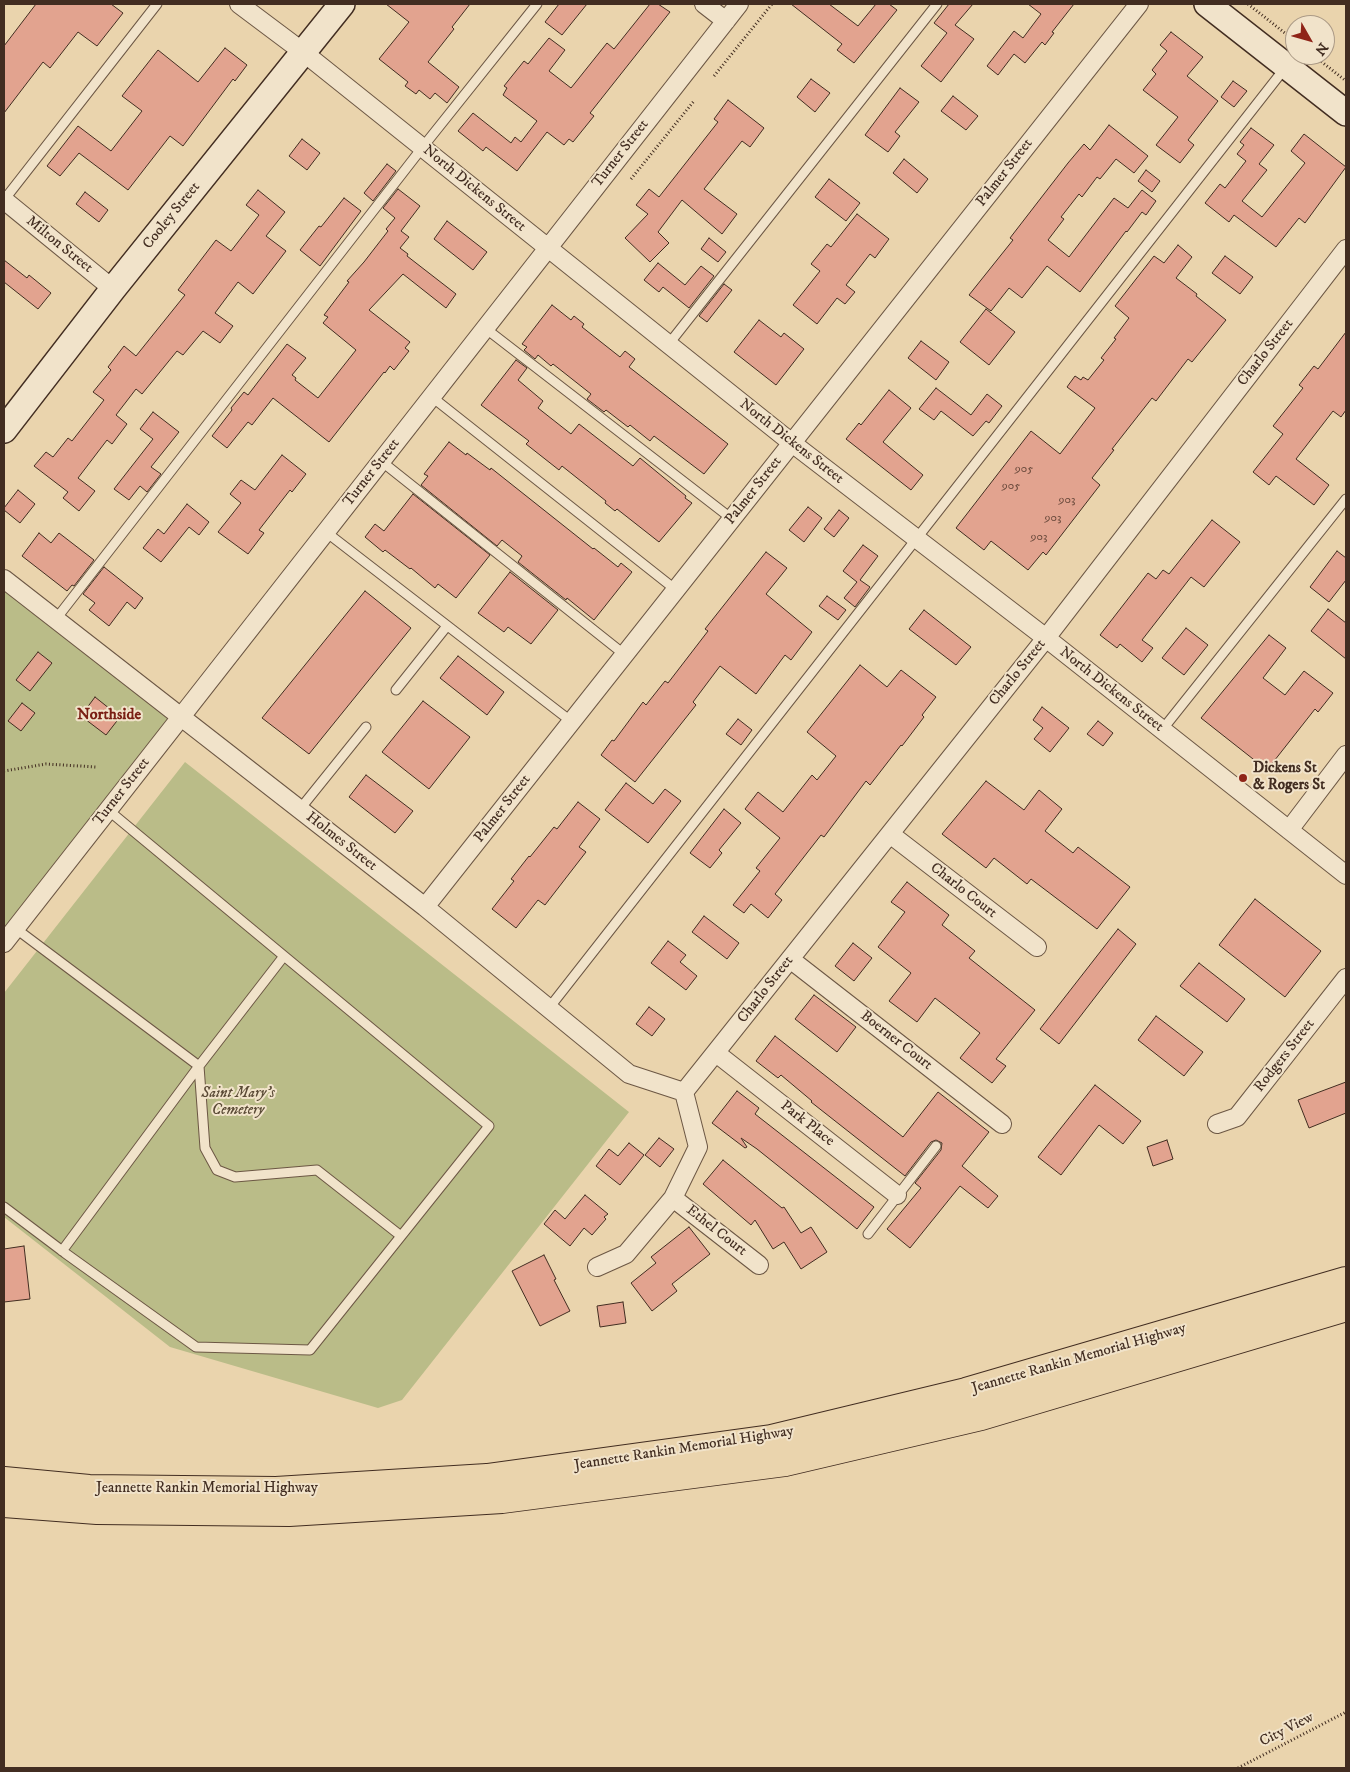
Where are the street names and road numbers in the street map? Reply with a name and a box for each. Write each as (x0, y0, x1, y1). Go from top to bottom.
street label: Turner Street (589, 116, 653, 192)
street label: Palmer Street (973, 135, 1037, 211)
street label: North Dickens Street (419, 142, 529, 236)
street label: Cooley Street (140, 179, 204, 253)
street label: Milton Street (22, 213, 96, 277)
street label: Charlo Street (1234, 316, 1298, 390)
street label: North Dickens Street (735, 396, 847, 488)
street label: Turner Street (340, 435, 404, 511)
street label: Palmer Street (722, 453, 786, 529)
street label: Charlo Street (986, 636, 1050, 710)
street label: North Dickens Street (1055, 644, 1167, 736)
street label: Turner Street (90, 754, 154, 830)
street label: Palmer Street (471, 771, 535, 847)
street label: Holmes Street (302, 809, 380, 875)
street label: Charlo Court (926, 859, 1000, 923)
street label: Charlo Street (734, 953, 798, 1027)
street label: Boerner Court (856, 1007, 936, 1075)
street label: Rodgers Street (1251, 1016, 1319, 1096)
street label: Park Place (776, 1097, 838, 1151)
street label: Ethel Court (682, 1202, 750, 1260)
street label: Jeannette Rankin Memorial Highway (970, 1320, 1188, 1398)
street label: Jeannette Rankin Memorial Highway (573, 1423, 795, 1475)
street label: Jeannette Rankin Memorial Highway (96, 1480, 318, 1498)
street label: City View (1257, 1709, 1317, 1751)

